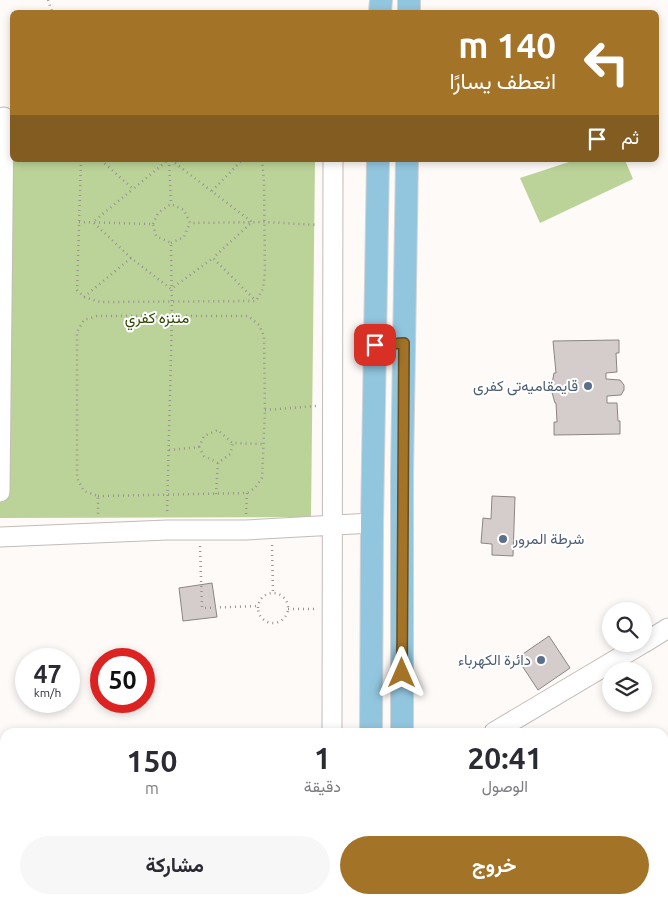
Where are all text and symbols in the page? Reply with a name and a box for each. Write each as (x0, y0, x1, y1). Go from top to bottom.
text: 140 m (458, 25, 556, 65)
icon: left (574, 30, 639, 95)
text: انعطف يسارًا (449, 68, 556, 93)
icon: arrive (583, 125, 611, 153)
text: ثم (621, 126, 639, 148)
park label: متنزه كفري (125, 309, 189, 331)
pin (354, 324, 396, 366)
icon: arrive (361, 331, 389, 359)
place label: قایمقامیەتی کفری (473, 377, 578, 396)
marker: قایمقامیەتی کفری (582, 380, 594, 392)
place label: شرطة المرور (512, 530, 584, 548)
marker: شرطة المرور (497, 533, 509, 545)
map controls (602, 602, 652, 712)
button: search (602, 602, 652, 652)
position arrow (375, 646, 427, 698)
speed limit sign: 50 (90, 648, 155, 713)
place label: دائرة الكهرباء (458, 651, 531, 669)
marker: دائرة الكهرباء (535, 654, 547, 666)
text: 47 (33, 660, 62, 688)
button: layers (602, 662, 652, 712)
text: km/h (34, 686, 61, 699)
text: 1 (314, 741, 331, 775)
text: 20:41 (467, 741, 542, 775)
text: 150 (127, 744, 177, 778)
text: دقيقة (304, 777, 341, 795)
text: الوصول (482, 777, 528, 795)
text: m (145, 779, 159, 797)
button: مشاركة (20, 836, 330, 894)
button: خروج (340, 836, 649, 894)

